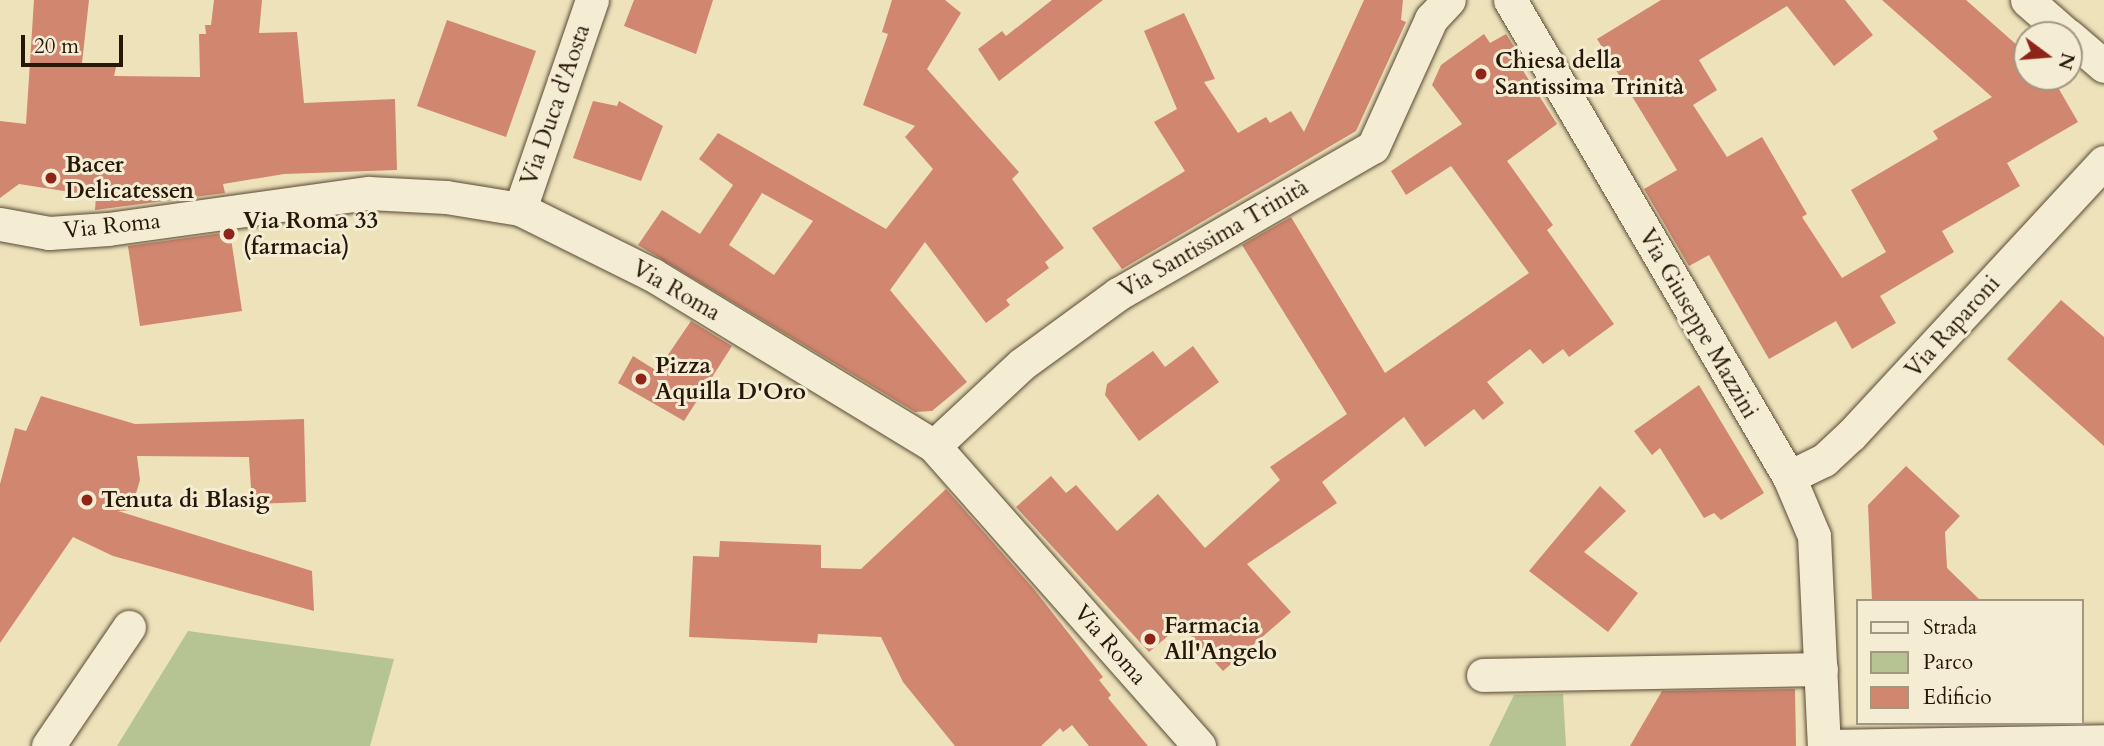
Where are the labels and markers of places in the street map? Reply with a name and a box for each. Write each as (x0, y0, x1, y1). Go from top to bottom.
place label: Chiesa della Santissima Trinità (1495, 47, 1684, 101)
marker: Chiesa della Santissima Trinità (1473, 66, 1489, 82)
place label: Bacer Delicatessen (65, 151, 194, 205)
marker: Bacer Delicatessen (43, 170, 59, 186)
place label: Via Roma 33 (farmacia) (243, 207, 378, 261)
marker: Via Roma 33 (farmacia) (221, 226, 237, 242)
place label: Pizza Aquilla D'Oro (655, 352, 806, 406)
marker: Pizza Aquilla D'Oro (633, 371, 649, 387)
place label: Tenuta di Blasig (101, 486, 269, 514)
marker: Tenuta di Blasig (79, 492, 95, 508)
place label: Farmacia All'Angelo (1164, 612, 1277, 666)
marker: Farmacia All'Angelo (1142, 631, 1158, 647)

